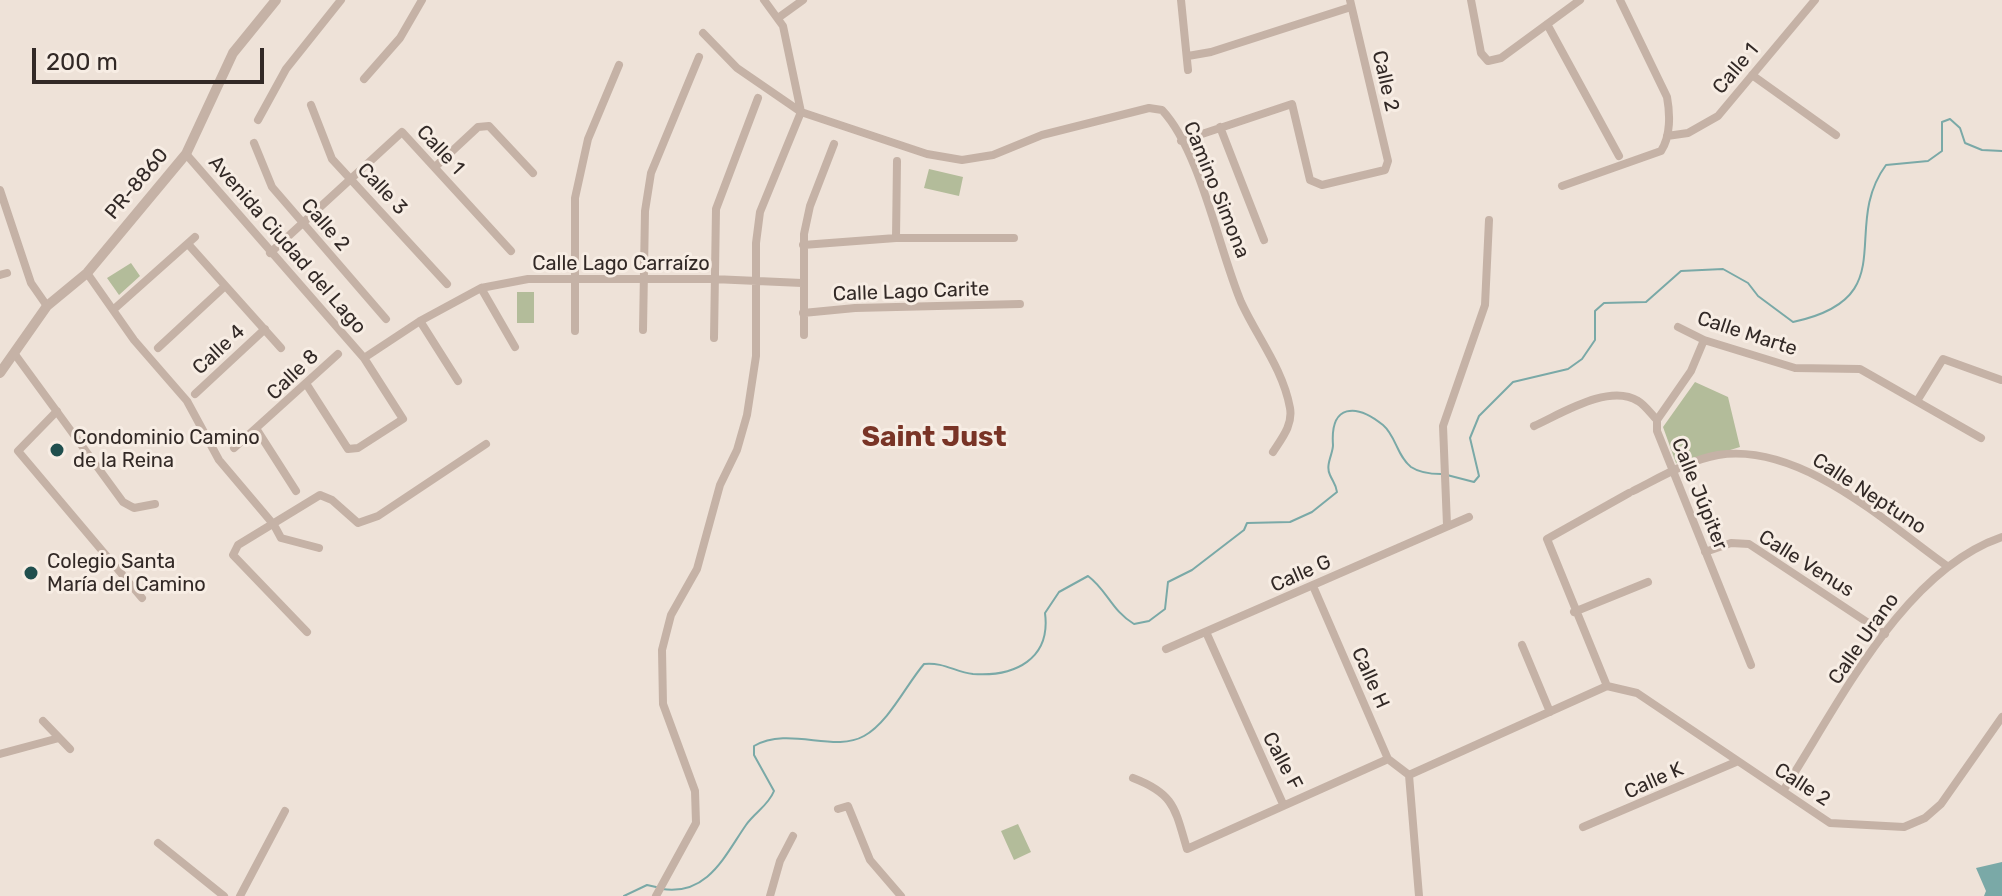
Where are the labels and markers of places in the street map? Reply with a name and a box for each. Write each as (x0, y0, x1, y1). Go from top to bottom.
place label: Condominio Camino de la Reina (73, 426, 260, 473)
marker: Condominio Camino de la Reina (48, 441, 66, 459)
place label: Colegio Santa María del Camino (47, 550, 206, 597)
marker: Colegio Santa María del Camino (22, 564, 40, 582)

